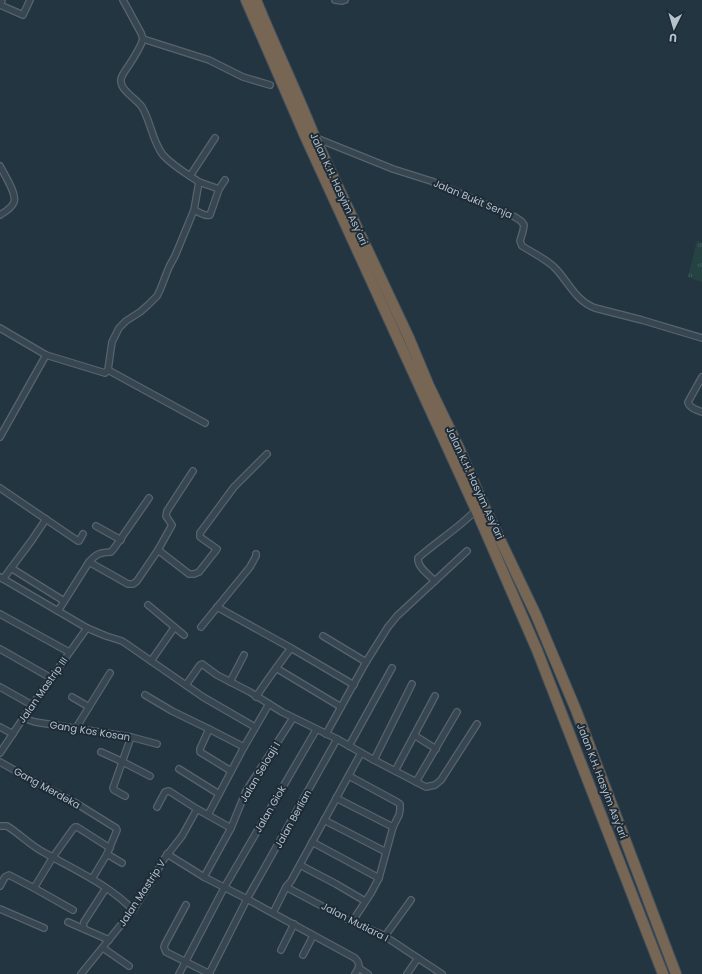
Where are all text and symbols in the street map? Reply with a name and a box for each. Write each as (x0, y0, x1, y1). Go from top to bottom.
north arrow (654, 8, 694, 48)
text: U (668, 30, 678, 46)
street label: Jalan K.H. Hasyim Asy'ari (306, 130, 372, 248)
street label: Jalan Bukit Senja (431, 176, 515, 222)
street label: Jalan K.H. Hasyim Asy'ari (442, 424, 508, 542)
street label: Jalan Mastrip III (15, 654, 71, 726)
street label: Gang Kos Kosan (49, 717, 131, 745)
street label: Jalan K.H. Hasyim Asy'ari (573, 721, 631, 841)
street label: Jalan Seloaji I (236, 739, 284, 805)
street label: Gang Merdeka (11, 764, 83, 812)
street label: Jalan Giok (250, 782, 290, 835)
street label: Jalan Berlian (271, 787, 315, 851)
street label: Jalan Mastrip V (115, 856, 169, 929)
street label: Jalan Mutiara I (319, 899, 391, 945)

